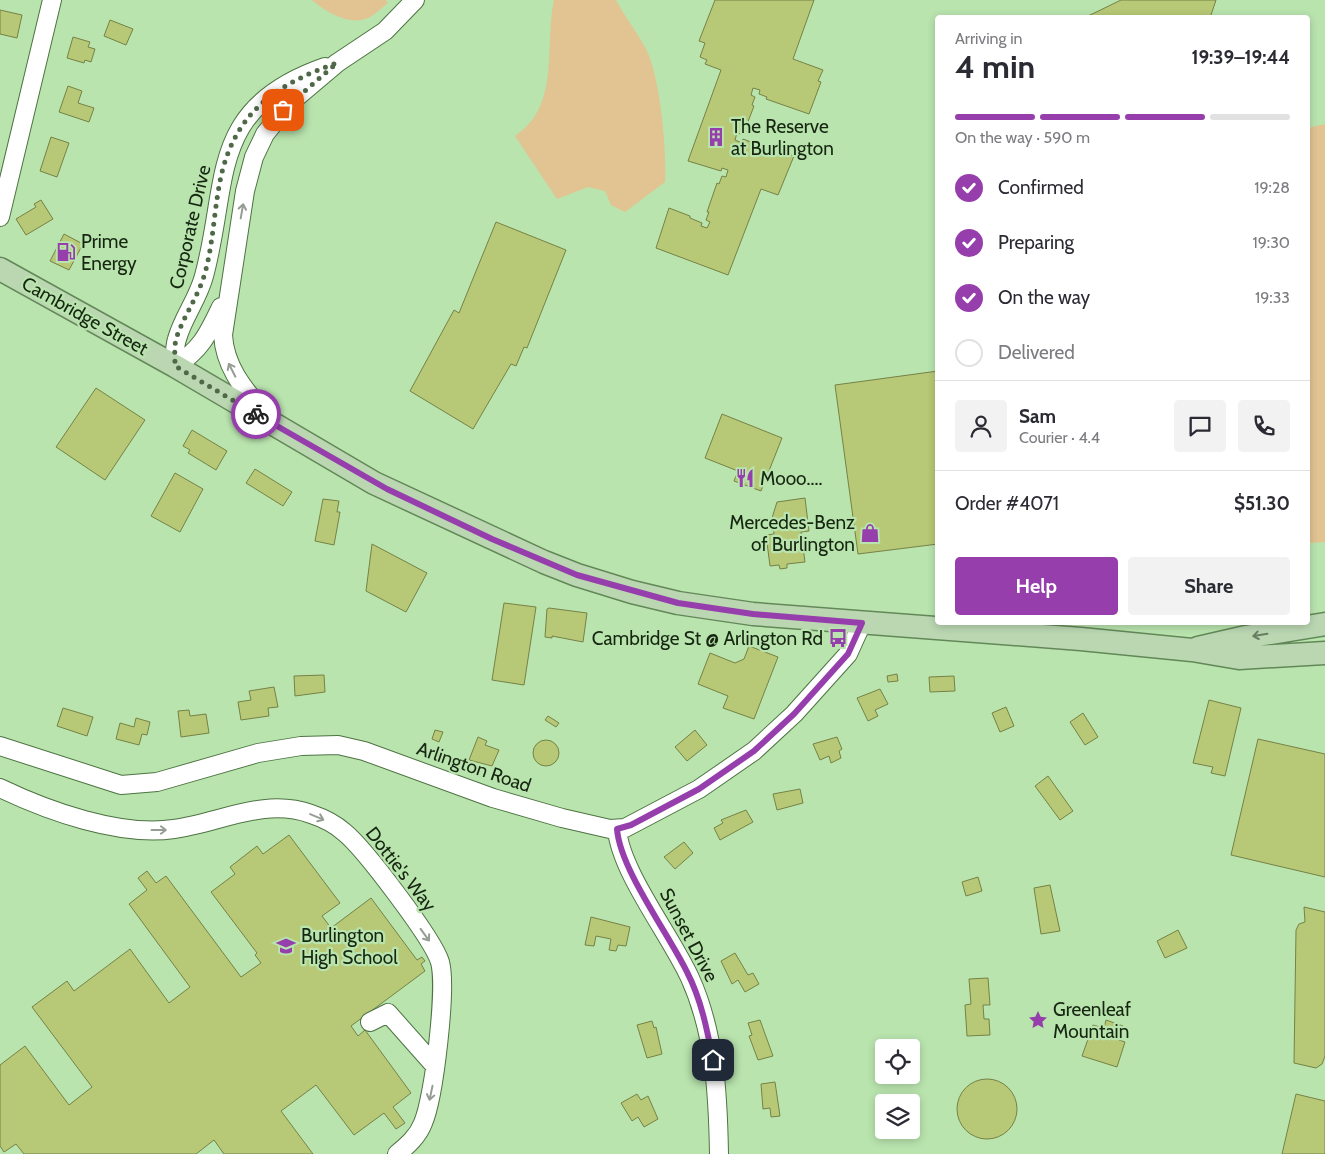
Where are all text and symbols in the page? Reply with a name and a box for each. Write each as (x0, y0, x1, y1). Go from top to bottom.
text: Arriving in (955, 29, 1022, 48)
text: 19:39–19:44 (1191, 46, 1290, 69)
text: 4 min (955, 47, 1035, 86)
pin (262, 89, 304, 131)
icon: bag (269, 96, 297, 124)
place label: The Reserve at Burlington (731, 115, 834, 160)
building icon: The Reserve at Burlington (705, 126, 727, 148)
text: On the way · 590 m (955, 128, 1090, 147)
street label: Corporate Drive (165, 162, 216, 291)
icon: check (955, 174, 983, 202)
text: Confirmed (998, 176, 1084, 199)
text: 19:28 (1254, 178, 1290, 197)
one-way arrow (237, 203, 247, 219)
icon: check (955, 229, 983, 257)
place label: Prime Energy (81, 230, 137, 275)
text: Preparing (998, 231, 1074, 254)
text: 19:30 (1253, 233, 1290, 252)
fuel station icon: Prime Energy (55, 241, 77, 263)
street label: Cambridge Street (18, 272, 153, 361)
icon: check (955, 284, 983, 312)
text: On the way (998, 286, 1090, 309)
text: 19:33 (1255, 288, 1290, 307)
text: Delivered (998, 341, 1075, 364)
one-way arrow (227, 363, 236, 378)
courier (231, 389, 281, 439)
icon: bike (242, 400, 270, 428)
button: person (955, 400, 1007, 452)
button: chat (1174, 400, 1226, 452)
button: phone (1238, 400, 1290, 452)
text: Sam (1019, 405, 1056, 428)
text: Courier · 4.4 (1019, 428, 1100, 447)
restaurant icon: Mooo.... (734, 467, 756, 489)
place label: Mooo.... (760, 467, 822, 490)
text: Order #4071 (955, 492, 1059, 515)
text: $51.30 (1234, 492, 1290, 515)
place label: Mercedes-Benz of Burlington (729, 511, 855, 556)
shop icon: Mercedes-Benz of Burlington (859, 522, 881, 544)
button: Help (955, 557, 1118, 615)
button: Share (1128, 557, 1290, 615)
place label: Cambridge St @ Arlington Rd (592, 627, 823, 650)
bus stop icon: Cambridge St @ Arlington Rd (827, 627, 849, 649)
one-way arrow (1252, 630, 1268, 640)
street label: Arlington Road (414, 737, 534, 797)
one-way arrow (310, 813, 325, 822)
street label: Dottie's Way (361, 822, 441, 916)
one-way arrow (150, 825, 167, 835)
street label: Sunset Drive (655, 884, 723, 986)
place label: Burlington High School (301, 924, 398, 969)
one-way arrow (420, 928, 430, 942)
school or university icon: Burlington High School (275, 935, 297, 957)
place label: Greenleaf Mountain (1053, 998, 1132, 1043)
place icon: Greenleaf Mountain (1027, 1009, 1049, 1031)
pin (692, 1039, 734, 1081)
map controls (875, 1039, 920, 1139)
button: locate (875, 1039, 920, 1084)
icon: home (699, 1046, 727, 1074)
one-way arrow (426, 1084, 436, 1100)
button: layers (875, 1094, 920, 1139)

